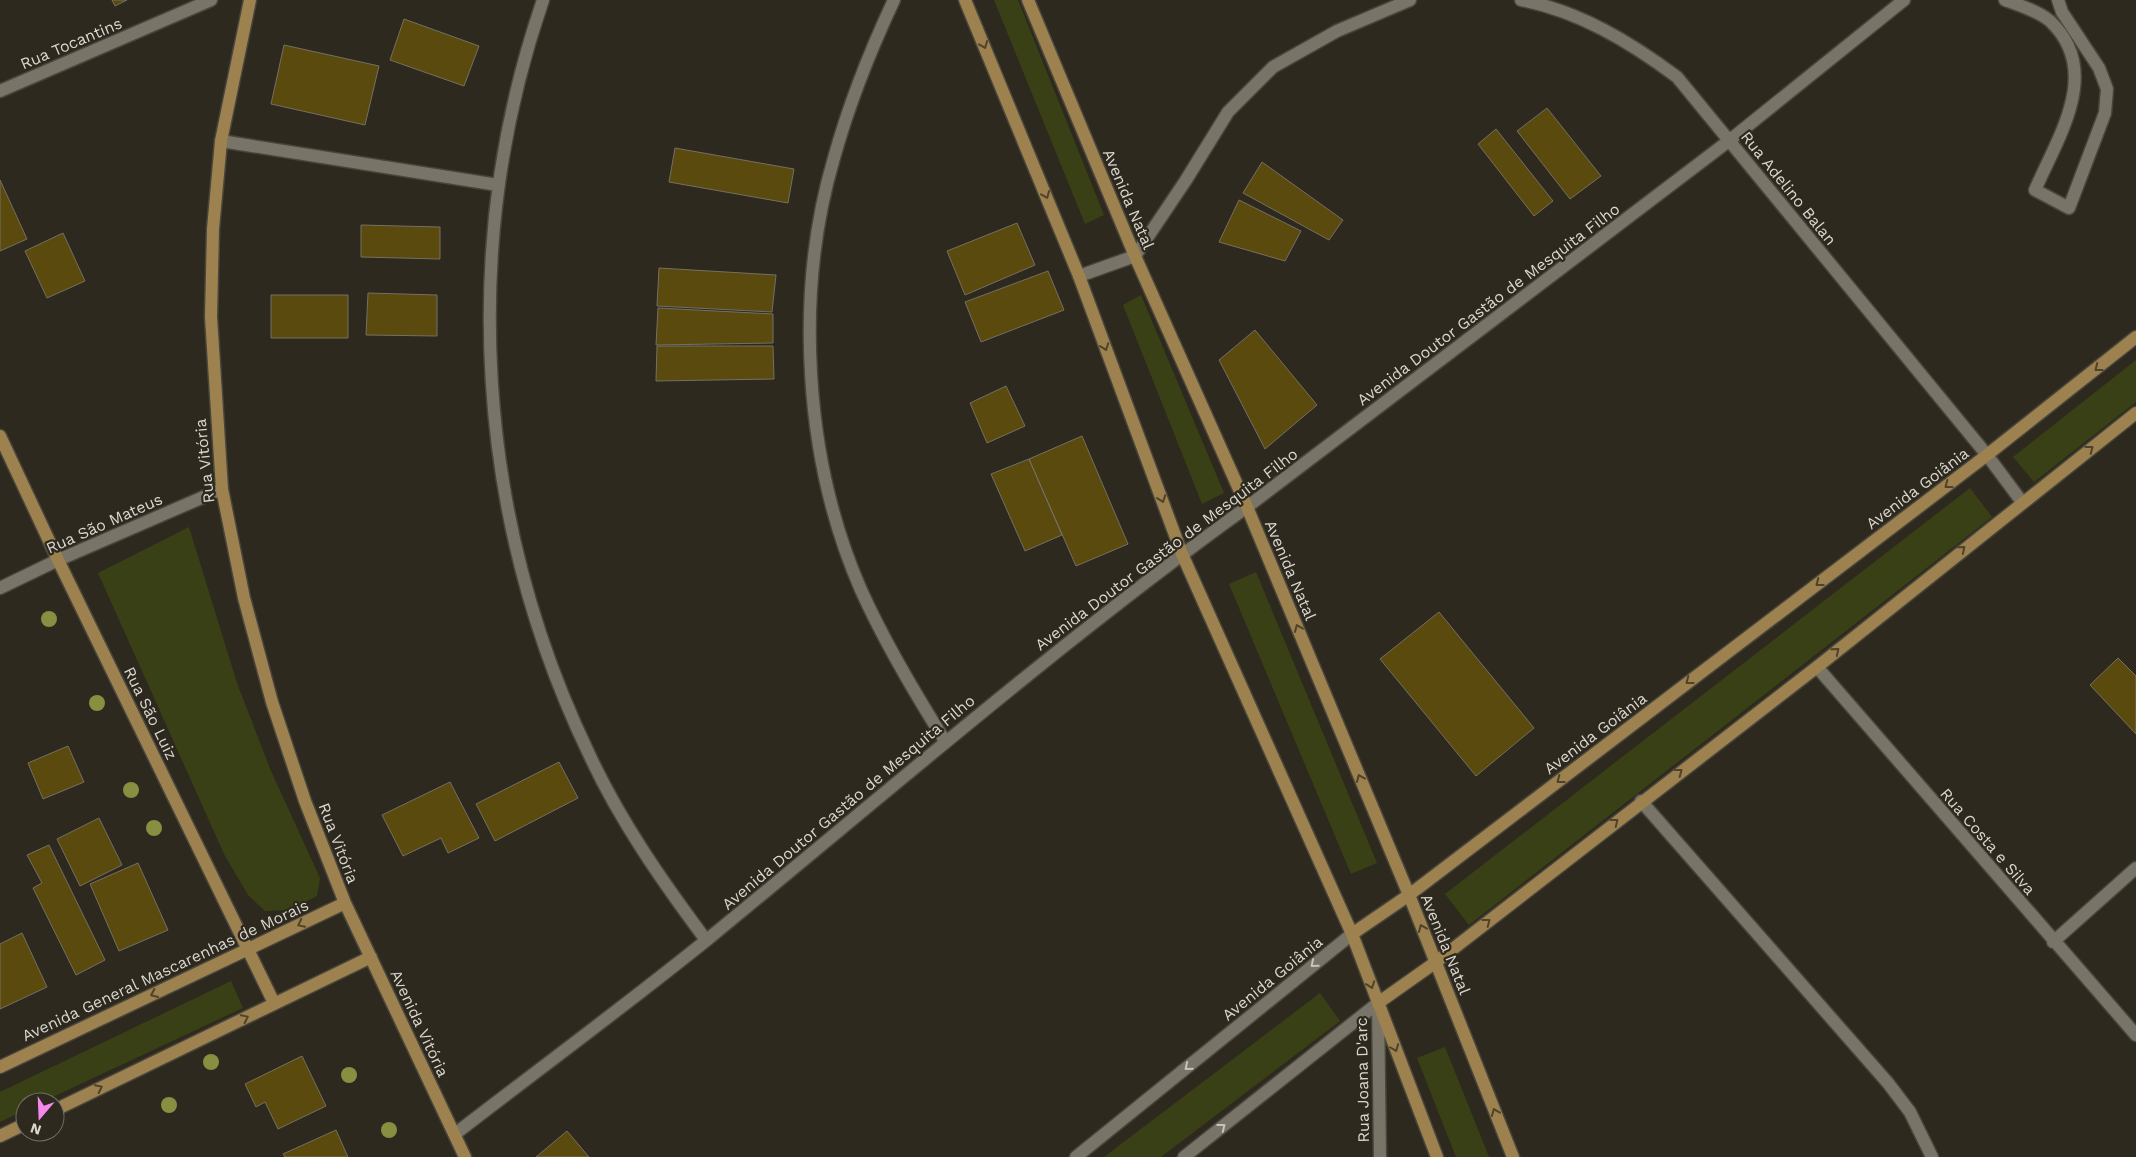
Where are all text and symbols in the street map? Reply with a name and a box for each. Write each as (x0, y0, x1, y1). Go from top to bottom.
street label: Rua Tocantins (17, 13, 125, 73)
one-way arrow (978, 40, 988, 49)
street label: Rua Adelino Balan (1737, 128, 1840, 249)
street label: Avenida Natal (1099, 146, 1158, 252)
one-way arrow (1039, 190, 1050, 199)
street label: Avenida Doutor Gastão de Mesquita Filho (1353, 199, 1623, 410)
one-way arrow (1099, 342, 1109, 350)
one-way arrow (2095, 362, 2104, 370)
street label: Rua Vitória (191, 418, 218, 504)
street label: Avenida Doutor Gastão de Mesquita Filho (1031, 444, 1301, 655)
street label: Avenida Goiânia (1862, 444, 1972, 533)
one-way arrow (2084, 446, 2093, 454)
one-way arrow (1944, 479, 1954, 488)
street label: Rua São Mateus (43, 489, 165, 558)
one-way arrow (1156, 494, 1166, 503)
street label: Avenida Natal (1261, 517, 1320, 623)
one-way arrow (1957, 546, 1966, 555)
one-way arrow (1815, 577, 1824, 586)
one-way arrow (1293, 624, 1304, 633)
one-way arrow (1830, 649, 1839, 657)
street label: Rua São Luiz (120, 664, 181, 763)
one-way arrow (1686, 676, 1695, 684)
street label: Avenida Goiânia (1540, 689, 1650, 778)
street label: Avenida Doutor Gastão de Mesquita Filho (718, 691, 979, 914)
one-way arrow (1673, 769, 1682, 777)
one-way arrow (1356, 774, 1366, 783)
one-way arrow (1557, 774, 1566, 782)
street label: Rua Costa e Silva (1936, 784, 2039, 899)
street label: Rua Vitória (314, 800, 363, 886)
one-way arrow (1609, 819, 1618, 827)
street label: Avenida Natal (1417, 891, 1474, 997)
street label: Avenida General Mascarenhas de Morais (19, 895, 312, 1045)
one-way arrow (297, 918, 306, 928)
one-way arrow (1481, 919, 1490, 927)
one-way arrow (1418, 924, 1428, 933)
street label: Avenida Goiânia (1218, 932, 1326, 1025)
one-way arrow (1311, 959, 1320, 967)
street label: Avenida Vitória (386, 967, 453, 1080)
one-way arrow (1365, 980, 1375, 989)
one-way arrow (150, 988, 159, 998)
one-way arrow (240, 1013, 249, 1024)
street label: Rua Joana D'arc (1352, 1017, 1373, 1143)
one-way arrow (1389, 1044, 1399, 1052)
one-way arrow (1185, 1061, 1194, 1069)
one-way arrow (94, 1084, 103, 1095)
north arrow (15, 1092, 65, 1142)
one-way arrow (1491, 1108, 1502, 1117)
text: N (28, 1120, 43, 1139)
one-way arrow (1216, 1124, 1225, 1132)

